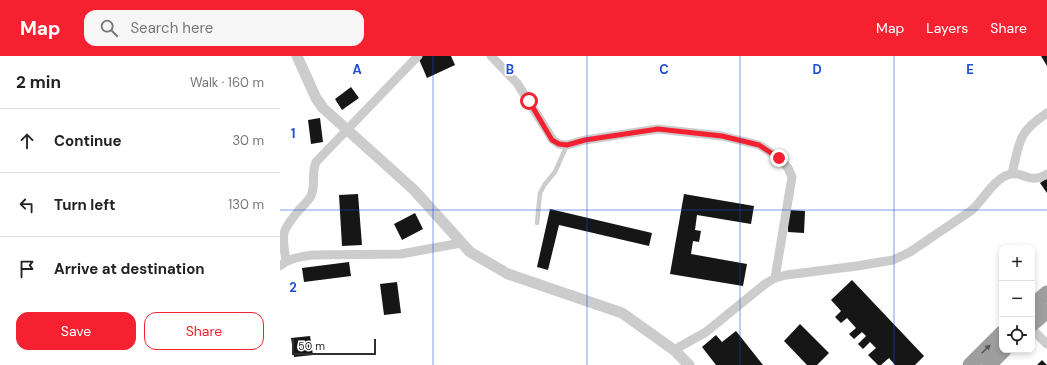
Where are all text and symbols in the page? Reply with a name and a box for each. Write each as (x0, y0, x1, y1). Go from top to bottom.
search box (84, 10, 364, 46)
text: Map (20, 16, 60, 41)
icon: search (98, 17, 120, 39)
text: Search here (130, 18, 213, 38)
text: Map (876, 19, 904, 37)
text: Layers (926, 19, 968, 37)
text: Share (990, 19, 1027, 37)
text: A (352, 61, 362, 78)
text: B (506, 61, 514, 78)
text: C (659, 61, 669, 78)
text: D (812, 61, 822, 78)
text: E (966, 61, 974, 78)
text: 2 min (16, 71, 61, 93)
text: Walk · 160 m (190, 74, 264, 91)
route start (520, 92, 538, 110)
text: 1 (291, 125, 295, 142)
icon: ahead (16, 130, 38, 152)
text: Continue (54, 131, 122, 151)
text: 30 m (232, 132, 264, 149)
route end (770, 149, 788, 167)
icon: left (16, 194, 38, 216)
text: Turn left (54, 195, 115, 215)
text: 130 m (228, 196, 264, 213)
map controls (999, 245, 1035, 353)
button: + (999, 245, 1035, 281)
icon: arrive (16, 258, 38, 280)
text: Arrive at destination (54, 259, 205, 279)
text: 2 (289, 279, 297, 296)
button: − (999, 281, 1035, 317)
button: Save (16, 312, 136, 350)
button: Share (144, 312, 264, 350)
button: locate (999, 317, 1035, 353)
scale bar (292, 337, 376, 356)
text: 50 m (298, 339, 325, 353)
one-way arrow (981, 344, 991, 354)

